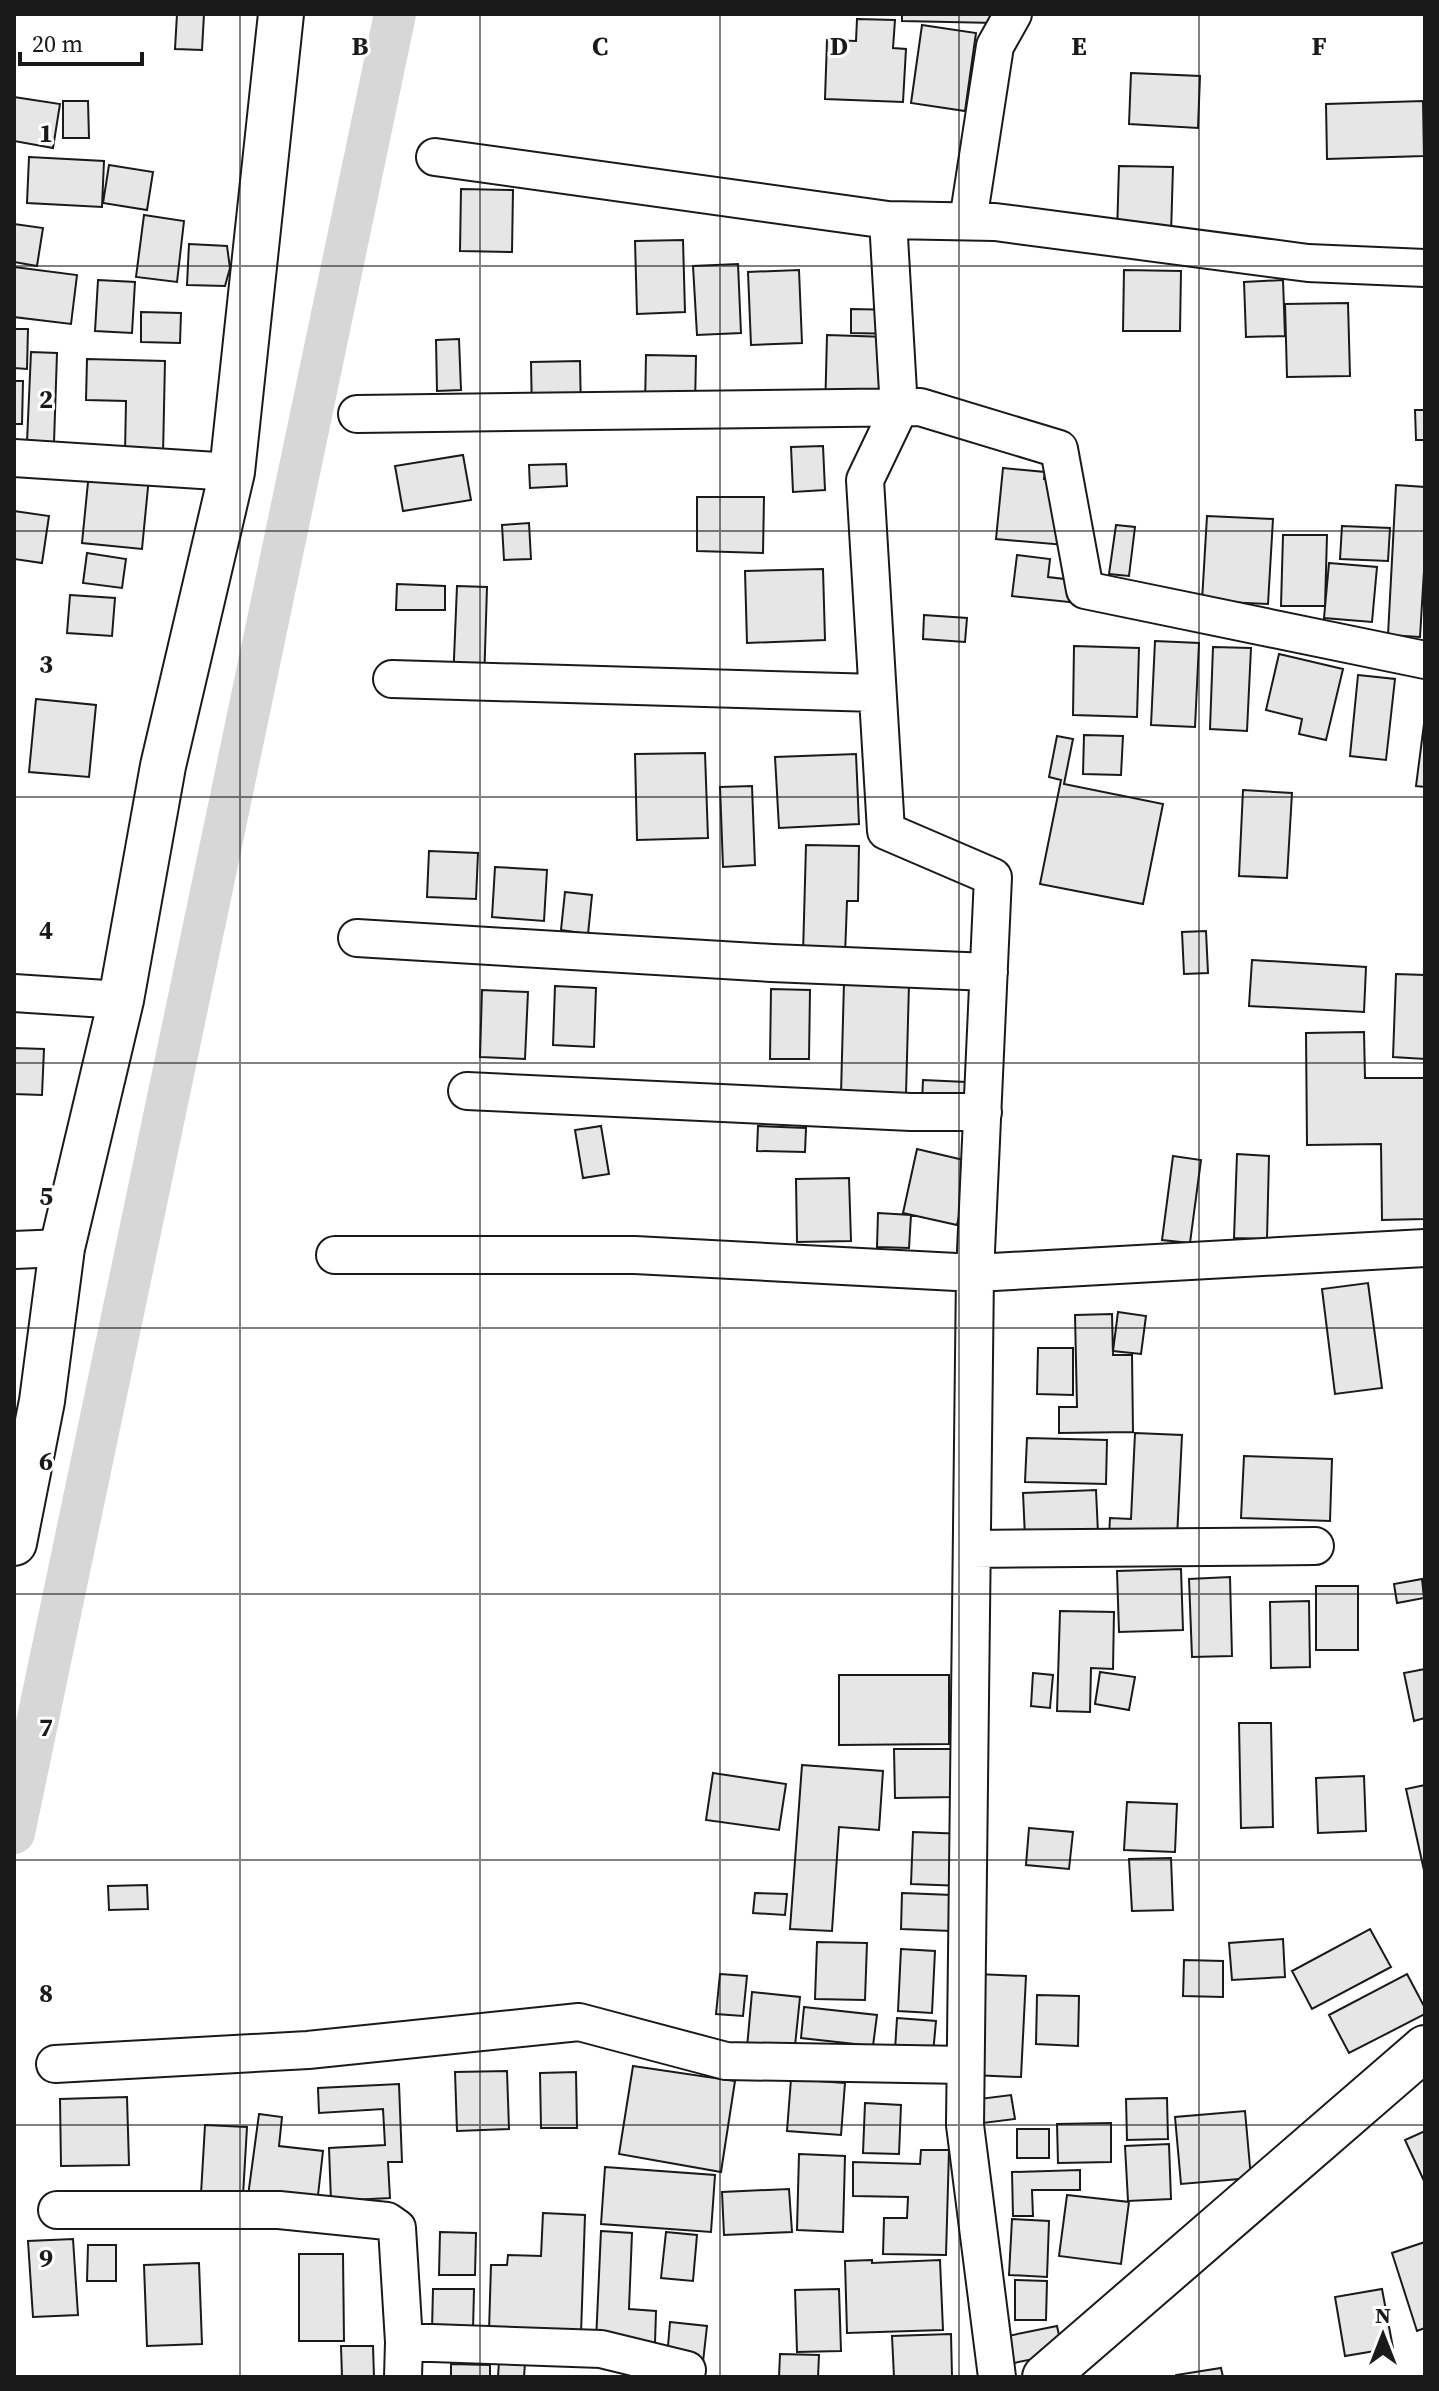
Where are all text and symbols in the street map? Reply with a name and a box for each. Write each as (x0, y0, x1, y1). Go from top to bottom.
scale bar (20, 16, 142, 66)
text: 20 m (32, 27, 83, 60)
text: B (352, 28, 369, 64)
text: C (592, 28, 608, 64)
text: D (830, 28, 848, 64)
text: E (1071, 28, 1087, 64)
text: F (1311, 28, 1327, 64)
text: 1 (39, 115, 53, 151)
text: 2 (39, 381, 53, 417)
text: 3 (39, 646, 53, 682)
text: 4 (39, 912, 53, 948)
text: 5 (39, 1178, 53, 1214)
text: 6 (39, 1443, 53, 1479)
text: 7 (39, 1709, 53, 1745)
text: 8 (39, 1975, 53, 2011)
text: 9 (39, 2240, 53, 2276)
north arrow (1343, 2295, 1423, 2375)
text: N (1375, 2300, 1391, 2330)

